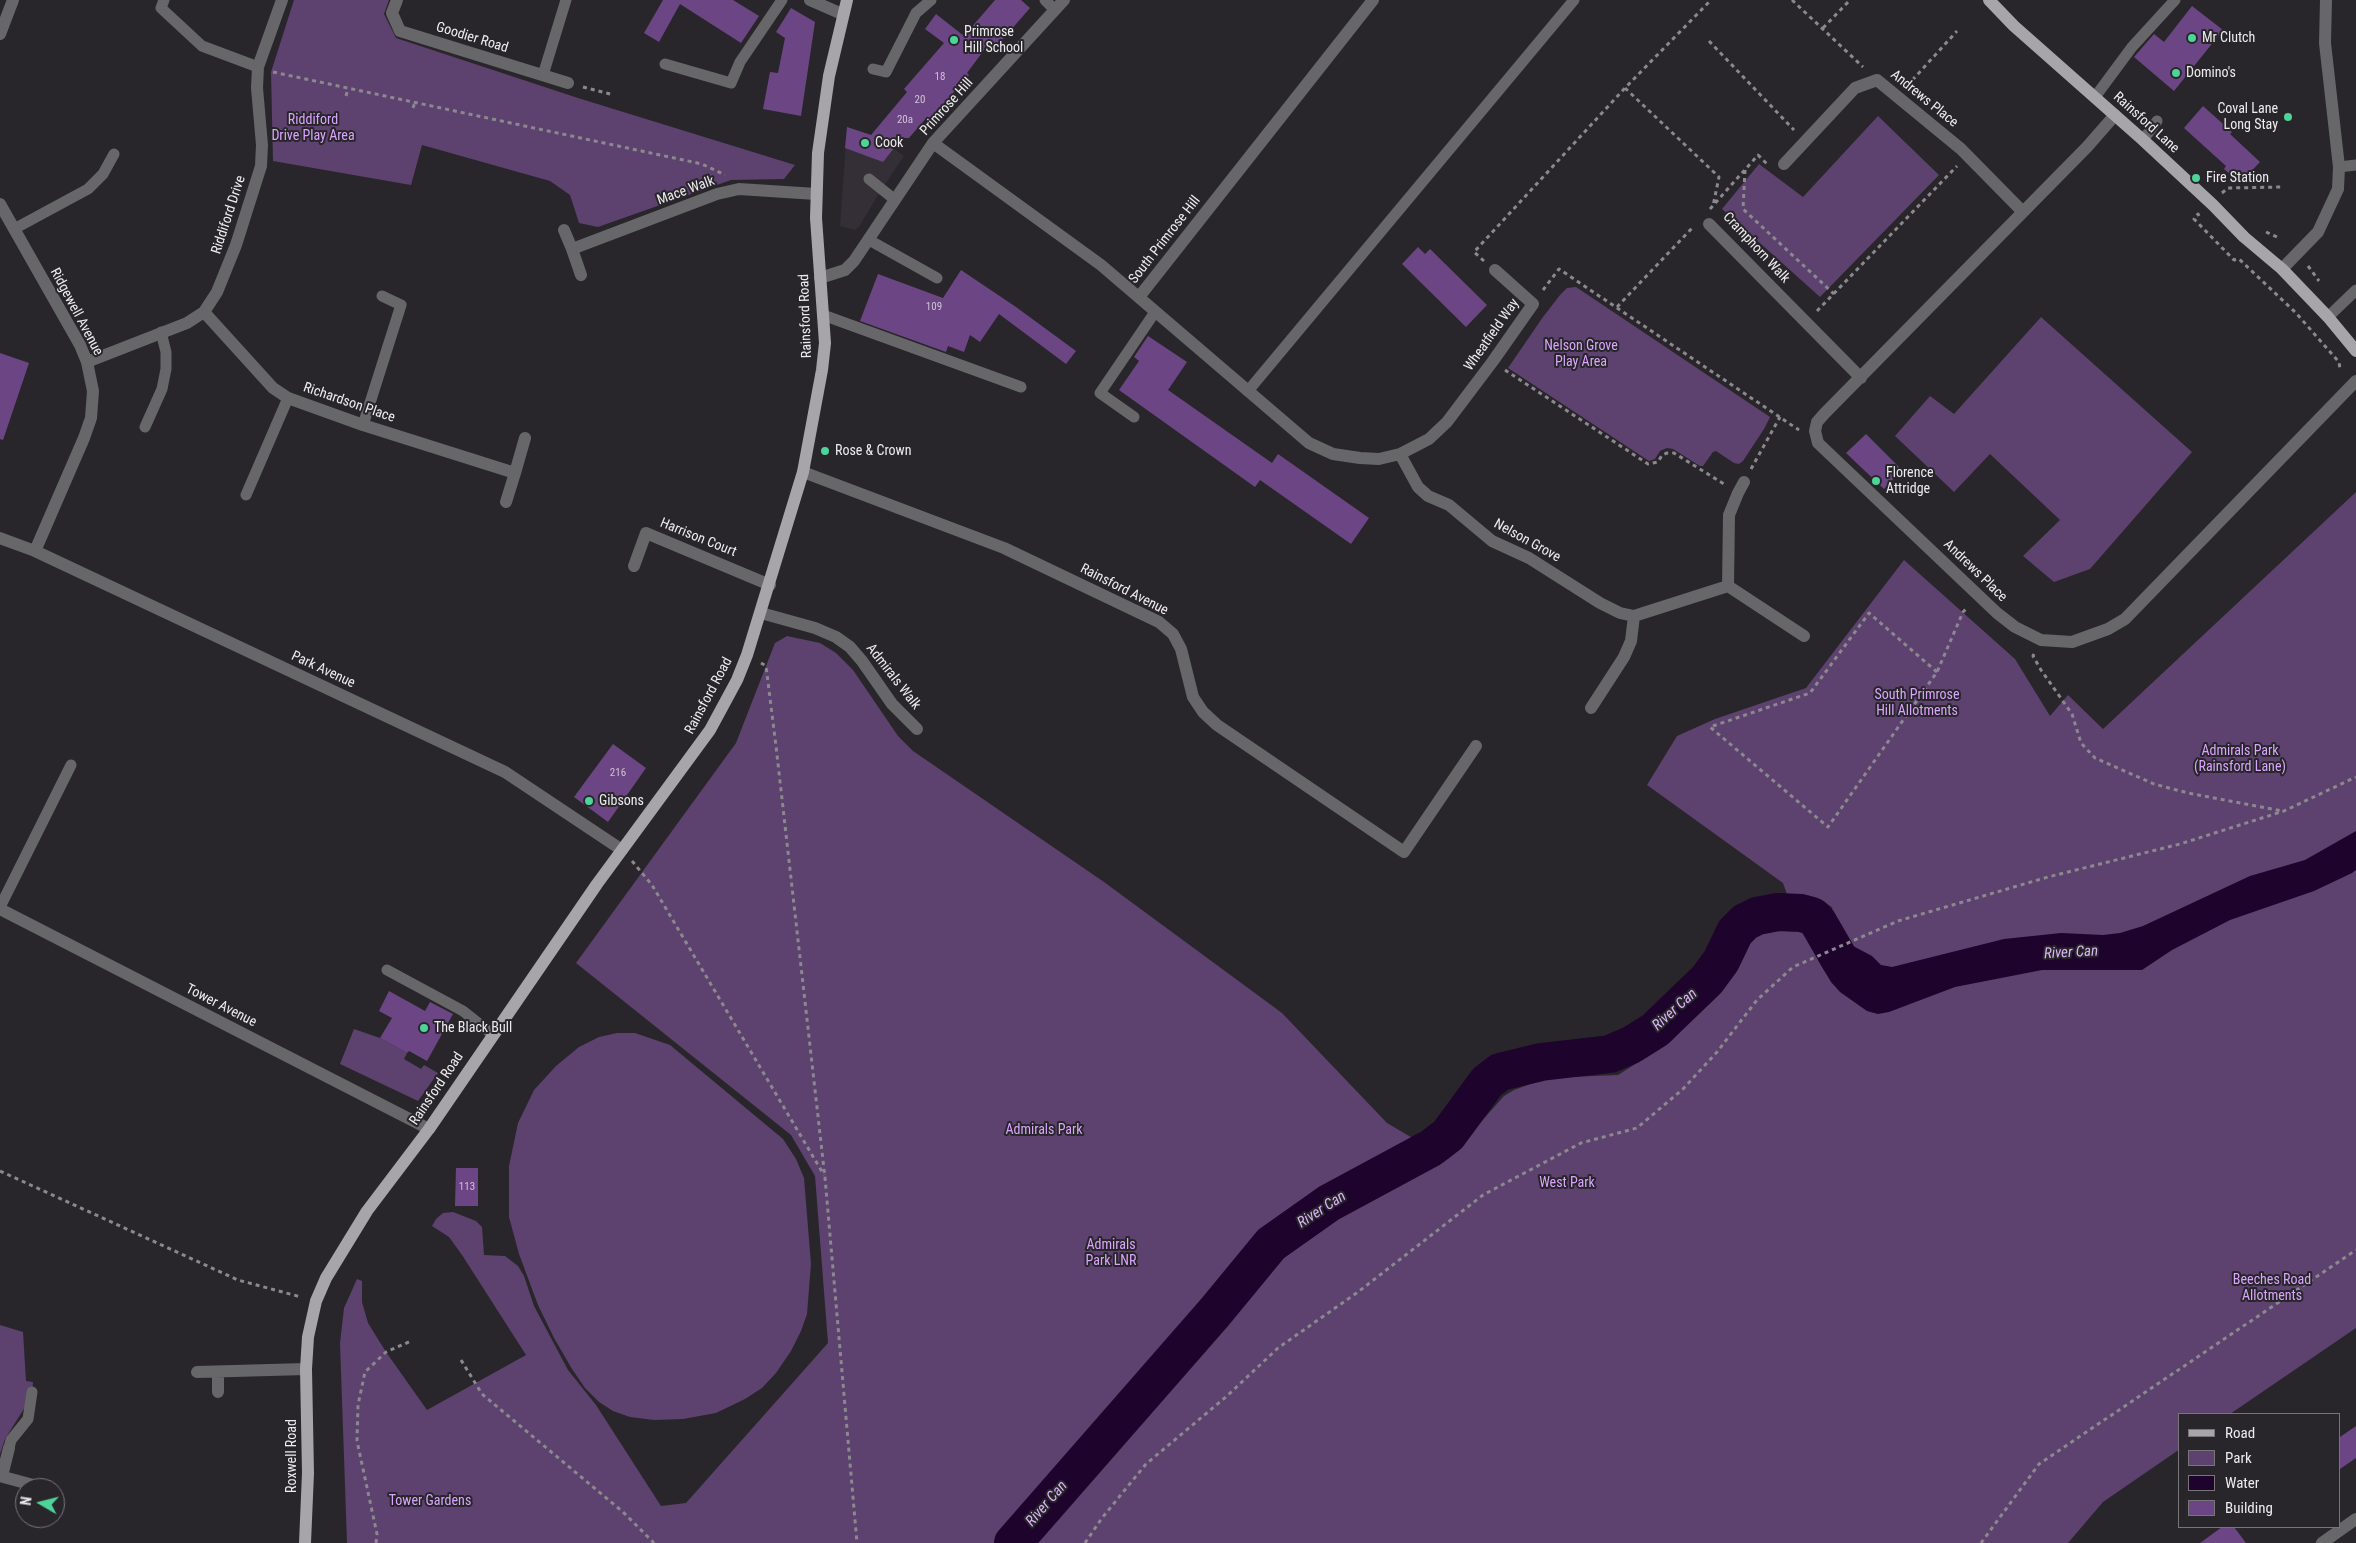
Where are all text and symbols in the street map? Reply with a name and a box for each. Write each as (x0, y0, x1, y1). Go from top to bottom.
street label: Goodier Road (434, 19, 510, 57)
place label: Primrose Hill School (964, 24, 1023, 56)
place label: Mr Clutch (2202, 30, 2255, 46)
marker: Mr Clutch (2186, 32, 2198, 44)
marker: Primrose Hill School (948, 34, 960, 46)
place label: Domino's (2186, 65, 2236, 81)
street label: Andrews Place (1887, 67, 1961, 131)
marker: Domino's (2170, 67, 2182, 79)
house number: 18 (935, 70, 945, 84)
street label: Primrose Hill (917, 75, 977, 139)
street label: Rainsford Lane (2110, 89, 2182, 157)
house number: 20 (915, 93, 925, 107)
place label: Coval Lane Long Stay (2217, 101, 2278, 134)
marker: Coval Lane Long Stay (2282, 111, 2294, 123)
park label: Riddiford Drive Play Area (271, 112, 355, 144)
house number: 20a (897, 113, 913, 127)
place label: Cook (875, 135, 903, 151)
marker: Cook (859, 137, 871, 149)
place label: Fire Station (2206, 170, 2269, 186)
marker: Fire Station (2190, 172, 2202, 184)
street label: Mace Walk (655, 173, 717, 209)
street label: Riddiford Drive (208, 174, 250, 256)
street label: South Primrose Hill (1126, 193, 1204, 287)
street label: Cramphorn Walk (1719, 209, 1793, 287)
street label: Ridgewell Avenue (46, 265, 106, 359)
street label: Rainsford Road (796, 274, 816, 358)
street label: Wheatfield Way (1461, 296, 1523, 374)
house number: 109 (926, 300, 942, 314)
park label: Nelson Grove Play Area (1544, 338, 1618, 371)
street label: Richardson Place (301, 379, 397, 427)
place label: Rose & Crown (835, 443, 911, 459)
marker: Rose & Crown (819, 445, 831, 457)
place label: Florence Attridge (1886, 465, 1933, 498)
marker: Florence Attridge (1870, 475, 1882, 487)
street label: Harrison Court (657, 515, 739, 561)
street label: Nelson Grove (1491, 516, 1563, 566)
street label: Andrews Place (1940, 537, 2010, 605)
street label: Rainsford Avenue (1077, 561, 1171, 619)
street label: Admirals Walk (862, 641, 924, 713)
street label: Park Avenue (288, 648, 358, 692)
street label: Rainsford Road (682, 655, 736, 737)
park label: South Primrose Hill Allotments (1874, 687, 1960, 720)
park label: Admirals Park (Rainsford Lane) (2194, 743, 2286, 776)
house number: 216 (610, 766, 626, 780)
place label: Gibsons (599, 793, 644, 809)
marker: Gibsons (583, 795, 595, 807)
water label: River Can (2044, 943, 2098, 963)
street label: Tower Avenue (183, 981, 259, 1031)
water label: River Can (1649, 985, 1701, 1035)
place label: The Black Bull (434, 1020, 512, 1036)
marker: The Black Bull (418, 1022, 430, 1034)
street label: Rainsford Road (406, 1049, 468, 1129)
park label: Admirals Park (1005, 1122, 1083, 1138)
park label: West Park (1539, 1175, 1595, 1191)
house number: 113 (459, 1180, 475, 1194)
water label: River Can (1294, 1188, 1350, 1232)
park label: Admirals Park LNR (1086, 1237, 1136, 1270)
park label: Beeches Road Allotments (2233, 1272, 2311, 1304)
legend (2178, 1413, 2341, 1528)
street label: Roxwell Road (284, 1419, 300, 1493)
text: Road (2225, 1424, 2255, 1442)
text: Park (2225, 1449, 2252, 1467)
text: Water (2225, 1474, 2259, 1492)
north arrow (15, 1478, 65, 1528)
water label: River Can (1022, 1478, 1072, 1530)
park label: Tower Gardens (389, 1493, 471, 1509)
text: N (18, 1496, 35, 1506)
text: Building (2225, 1499, 2273, 1517)

